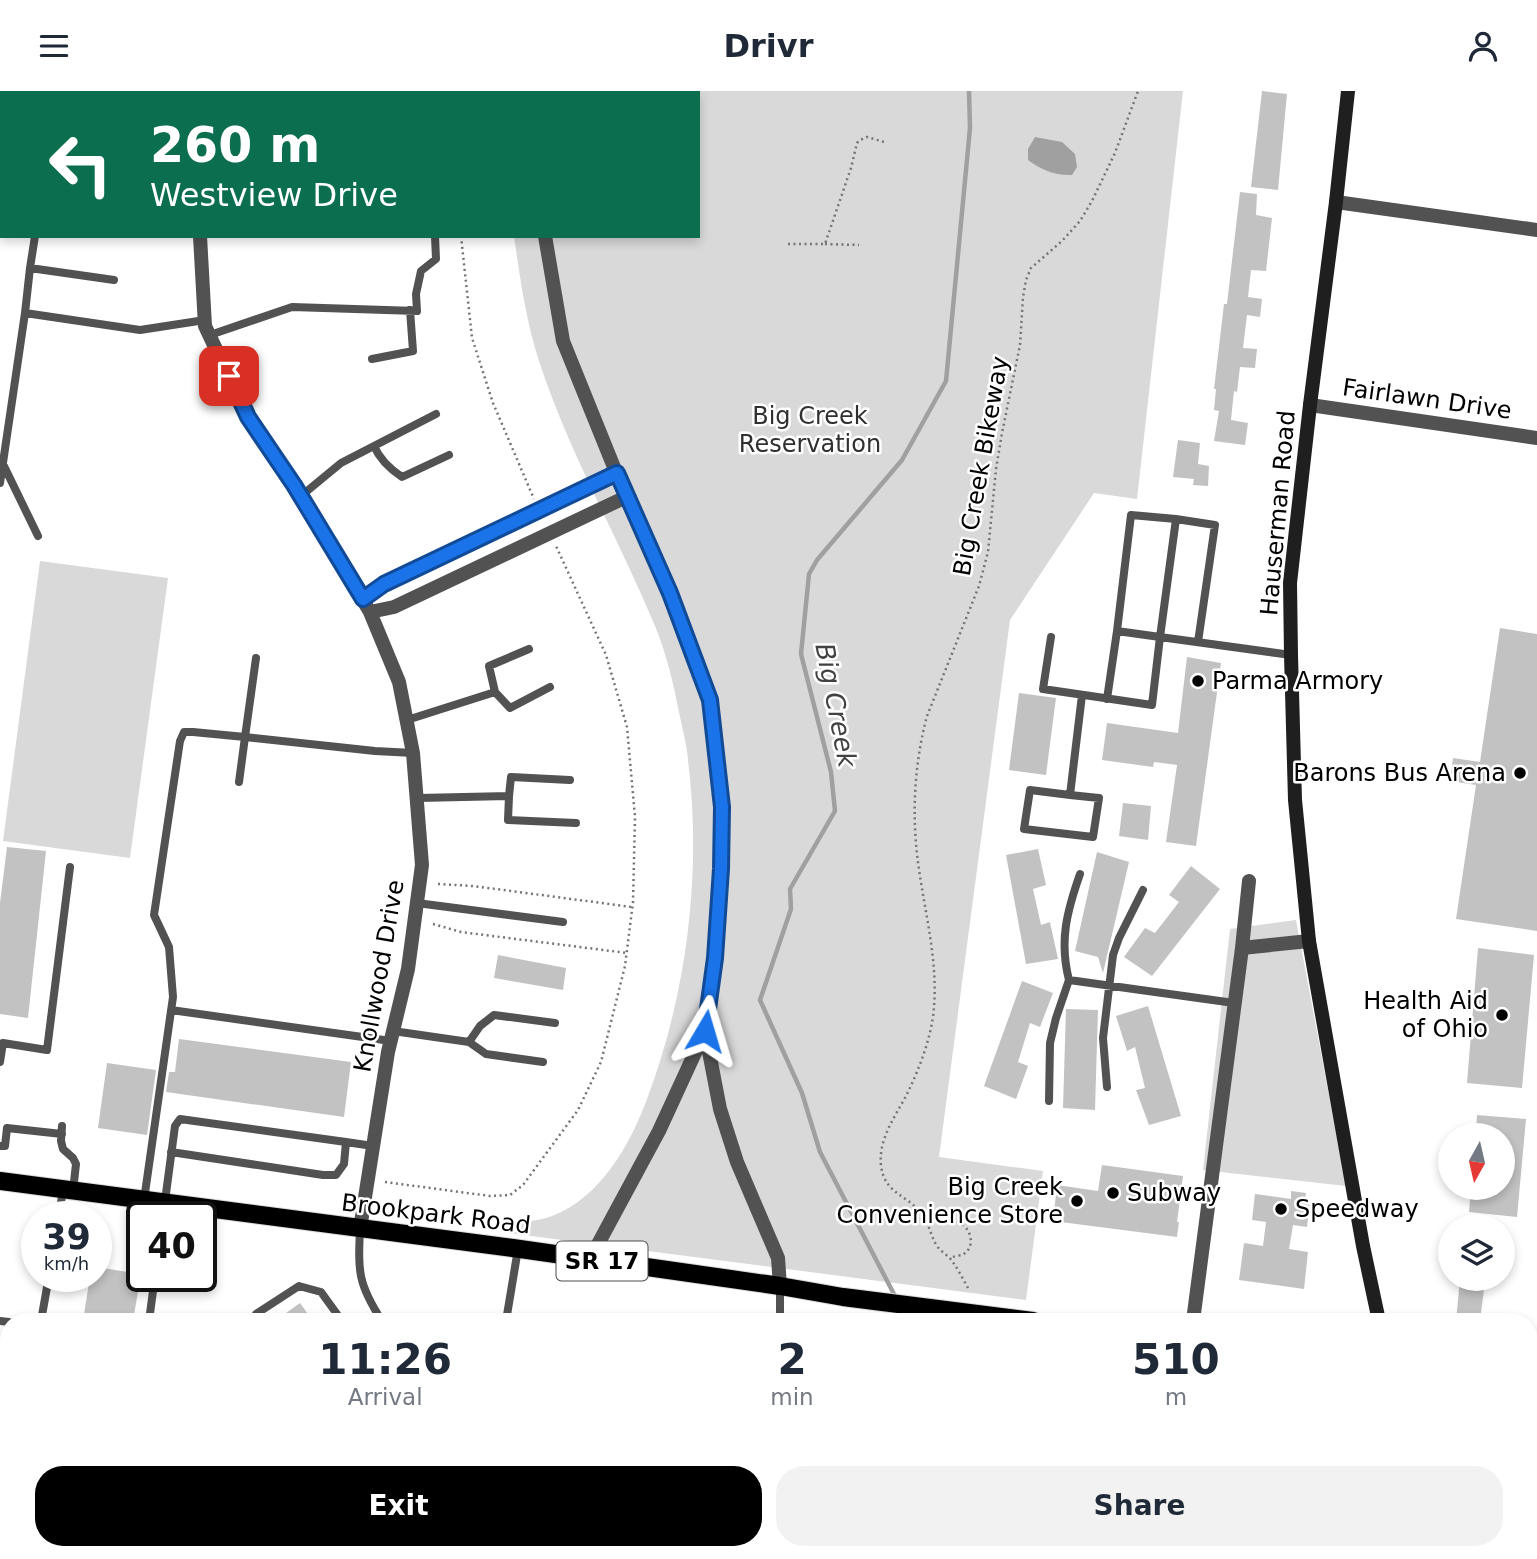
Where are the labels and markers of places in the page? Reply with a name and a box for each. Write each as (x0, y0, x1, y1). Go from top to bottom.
pin (199, 346, 259, 406)
place label: Parma Armory (1212, 667, 1383, 695)
marker: Parma Armory (1190, 673, 1206, 689)
place label: Barons Bus Arena (1293, 759, 1506, 787)
marker: Barons Bus Arena (1512, 765, 1528, 781)
place label: Health Aid of Ohio (1363, 987, 1488, 1043)
marker: Health Aid of Ohio (1494, 1007, 1510, 1023)
place label: Big Creek Convenience Store (837, 1173, 1063, 1229)
place label: Subway (1127, 1179, 1221, 1207)
marker: Subway (1105, 1185, 1121, 1201)
marker: Big Creek Convenience Store (1069, 1193, 1085, 1209)
place label: Speedway (1295, 1195, 1419, 1223)
marker: Speedway (1273, 1201, 1289, 1217)

